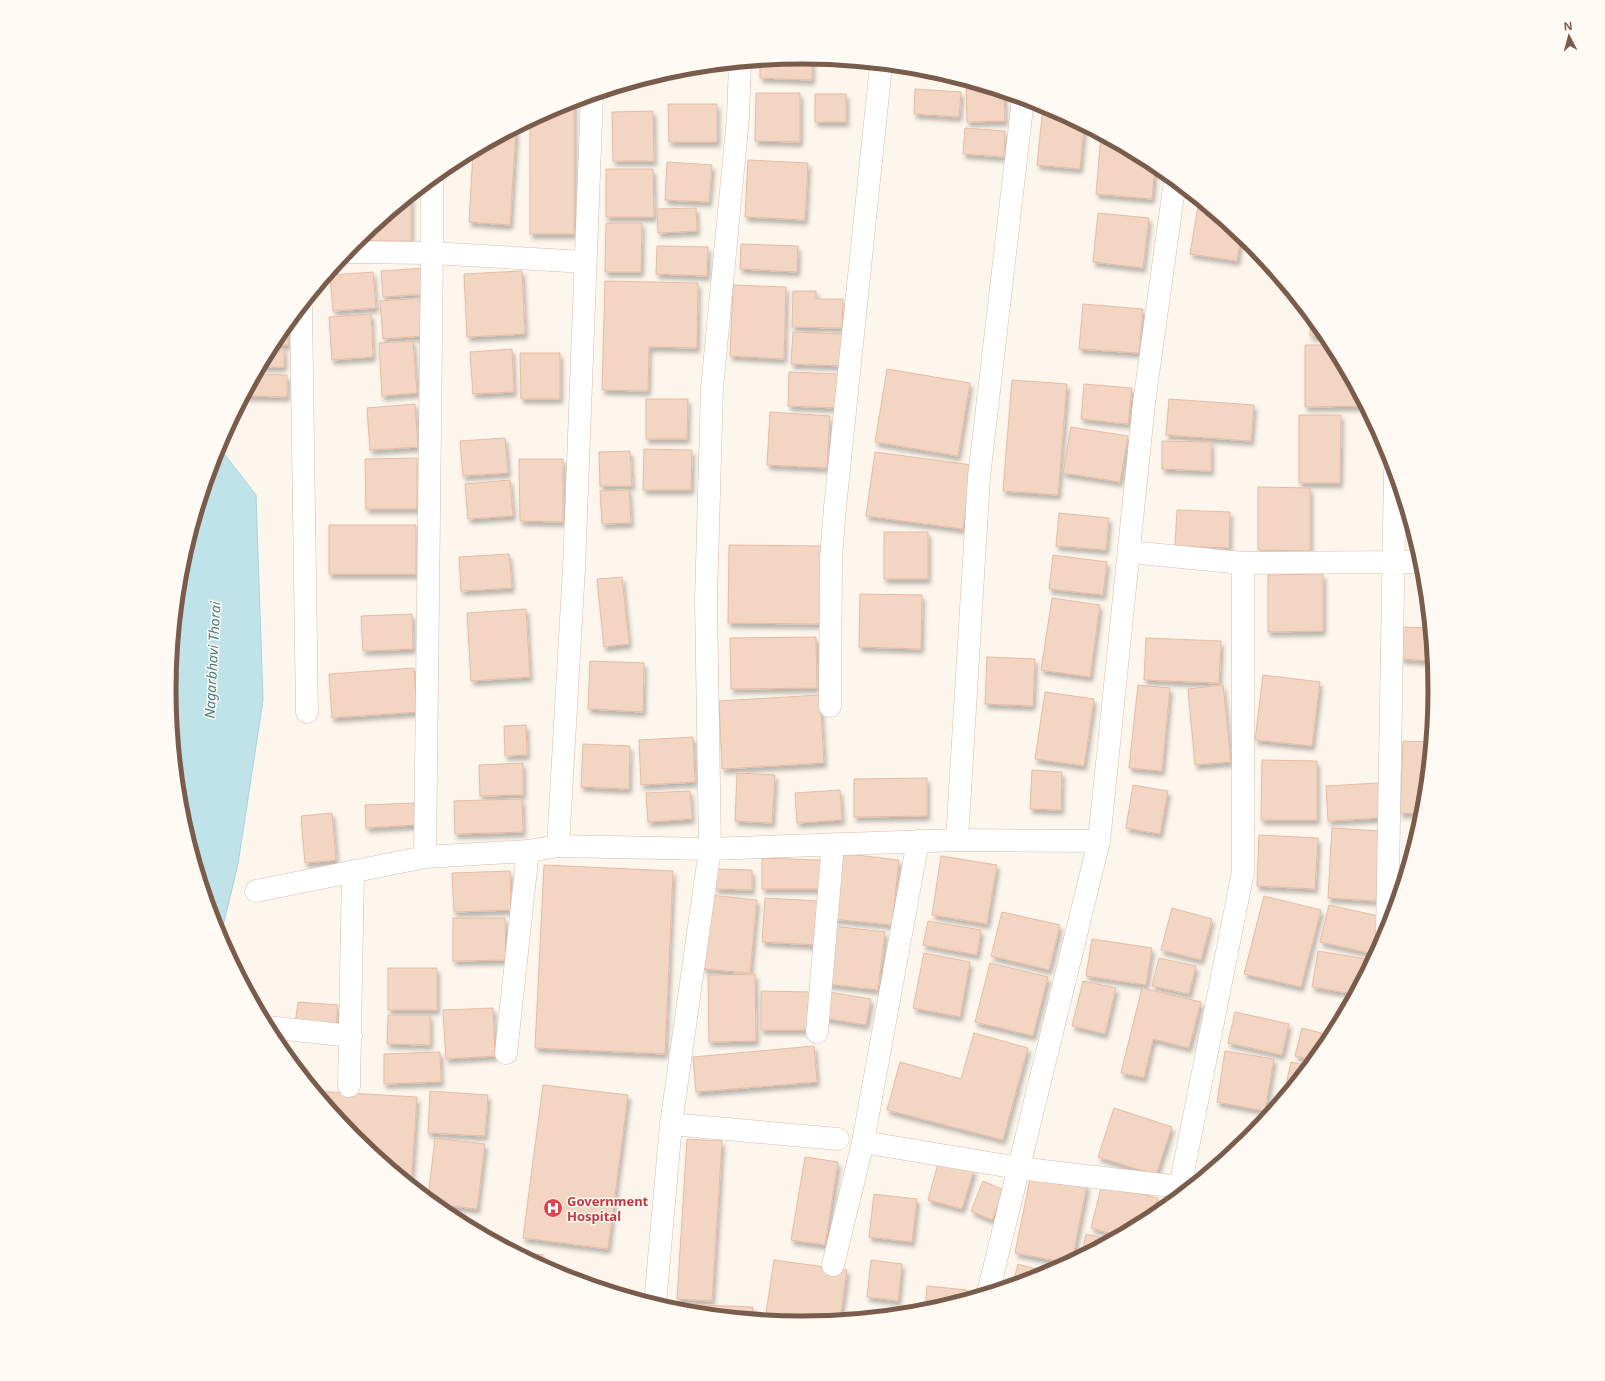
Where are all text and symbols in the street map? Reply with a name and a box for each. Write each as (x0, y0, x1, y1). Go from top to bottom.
north arrow (1549, 16, 1589, 56)
text: N (1563, 18, 1573, 33)
water label: Nagarbhavi Thorai (199, 601, 225, 719)
place label: Government Hospital (567, 1192, 649, 1225)
hospital icon: Government Hospital (542, 1197, 564, 1219)

